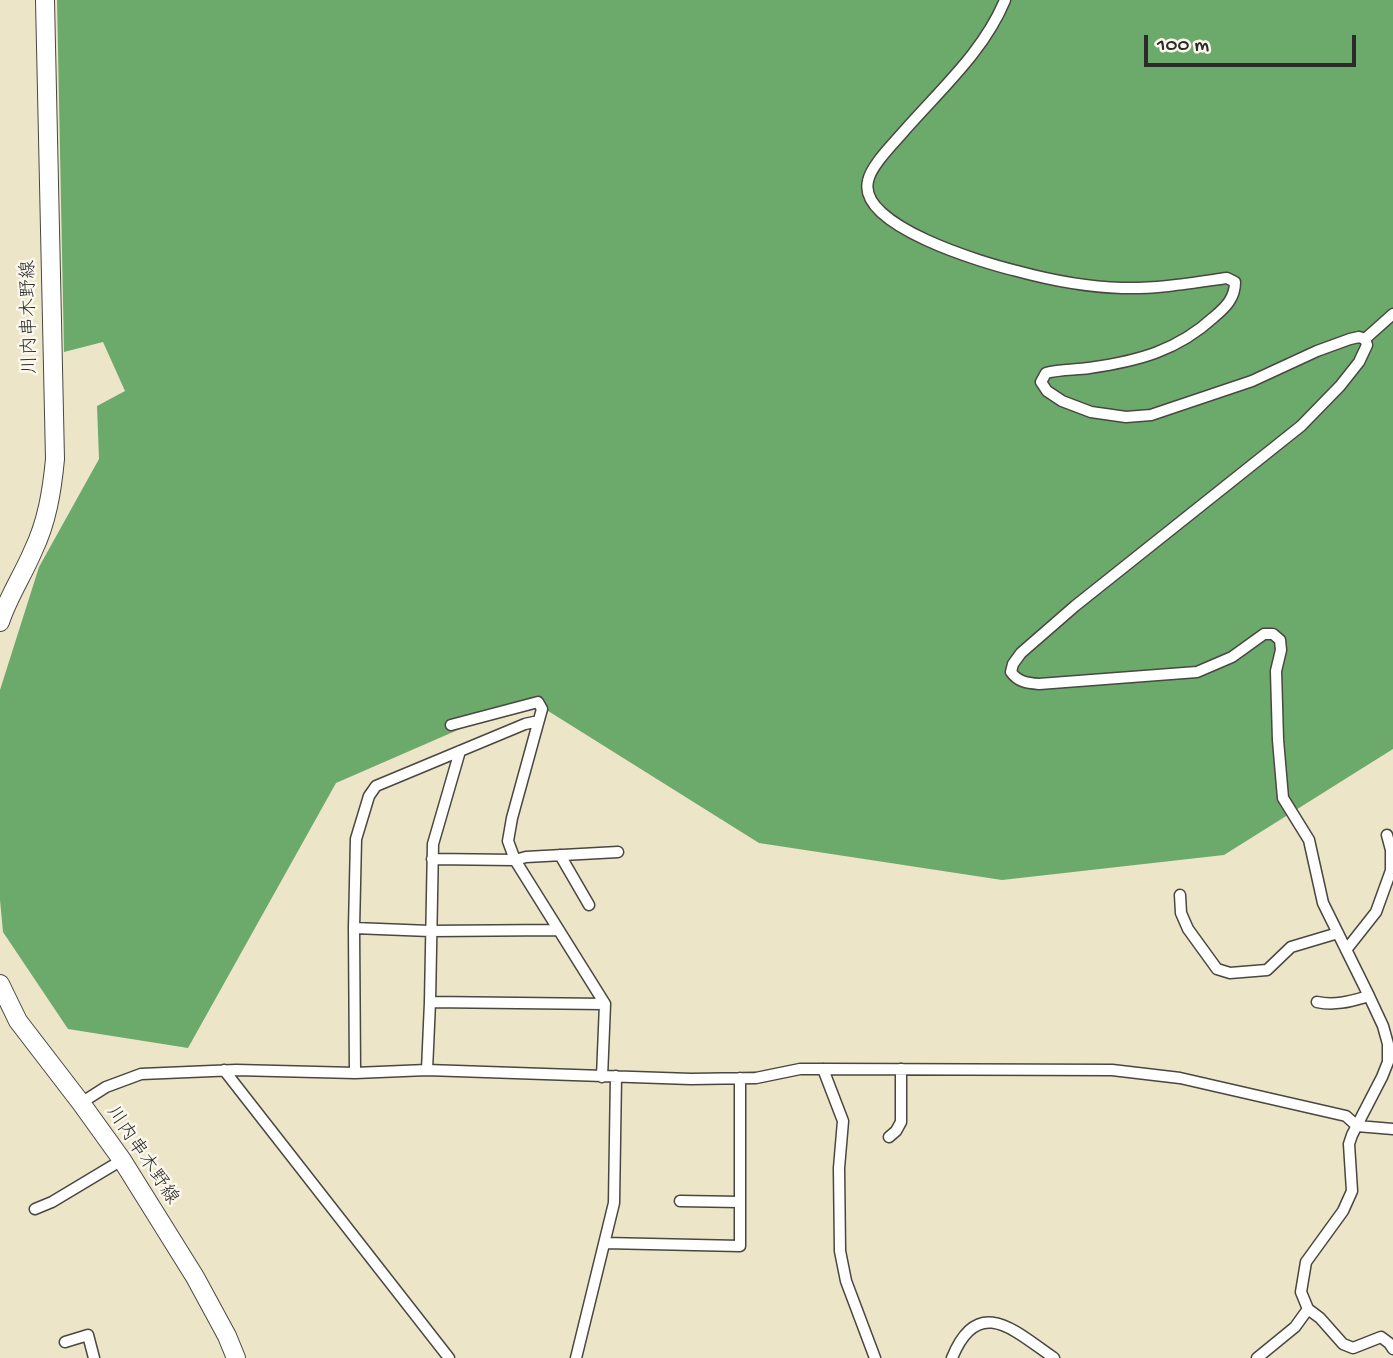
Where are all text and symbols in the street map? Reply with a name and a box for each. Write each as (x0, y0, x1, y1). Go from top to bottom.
scale bar (1148, 21, 1360, 65)
text: 100 m (1157, 34, 1209, 59)
street label: 川内串木野線 (19, 260, 43, 374)
street label: 川内串木野線 (100, 1102, 182, 1210)

